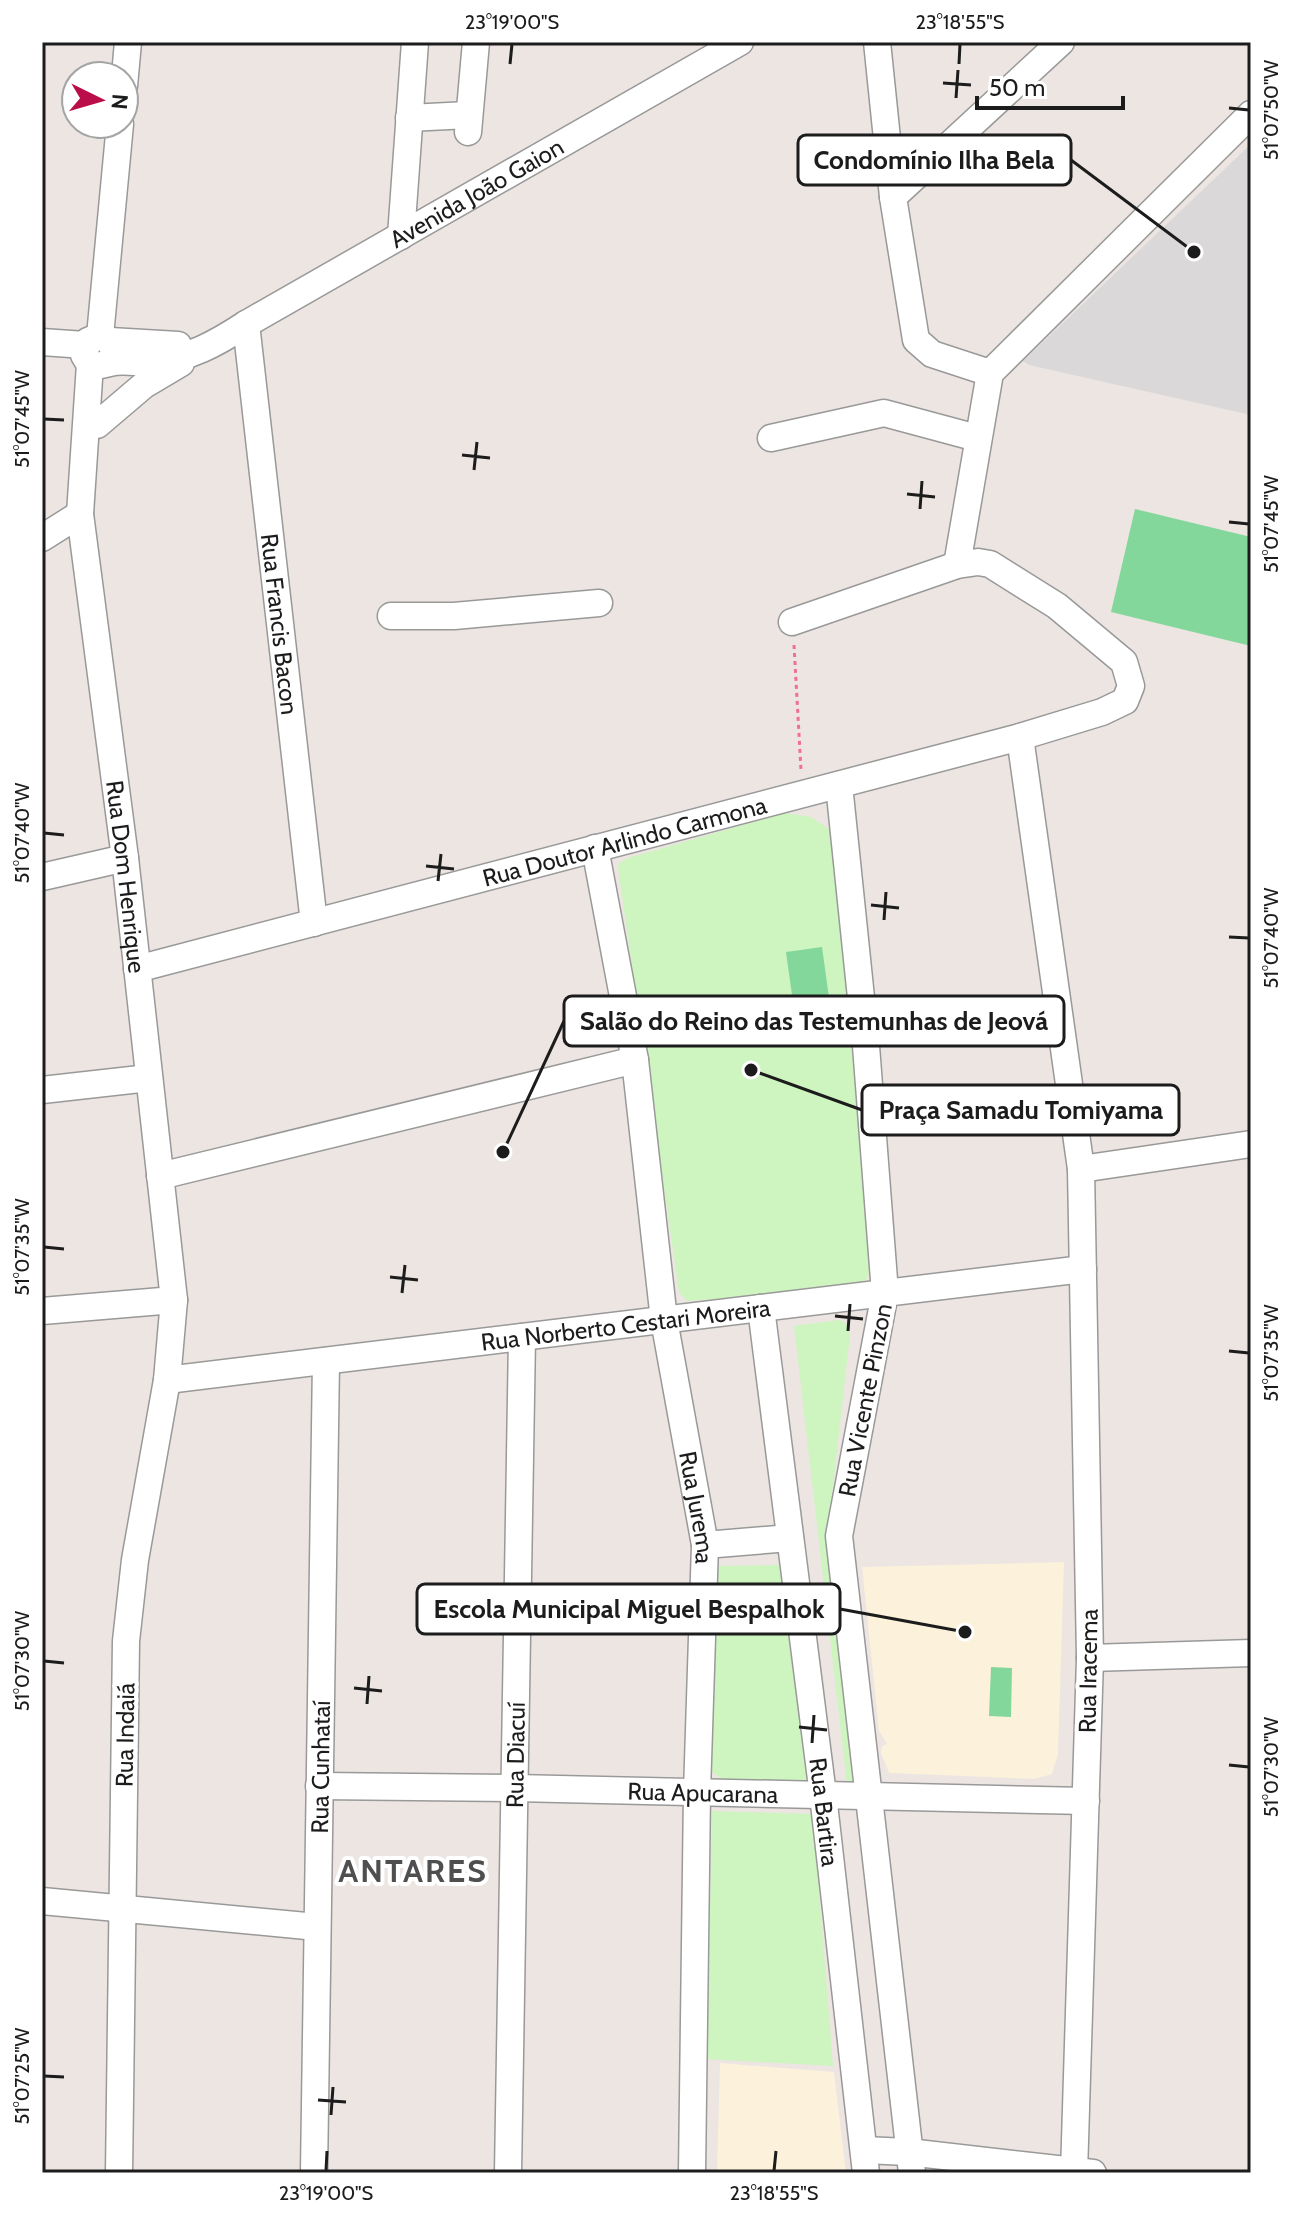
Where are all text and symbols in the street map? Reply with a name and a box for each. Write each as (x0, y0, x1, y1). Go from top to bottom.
text: 23°19'00"S (465, 10, 560, 34)
text: 23°18'55"S (916, 10, 1005, 34)
north arrow (60, 60, 140, 140)
scale bar (977, 60, 1123, 110)
text: 51°07'50"W (1259, 60, 1283, 160)
text: 50 m (989, 73, 1045, 102)
text: N (105, 93, 134, 111)
street label: Avenida João Gaion (384, 132, 568, 253)
callout: Condomínio Ilha Bela (798, 135, 1071, 185)
text: Condomínio Ilha Bela (814, 144, 1055, 176)
text: 51°07'45"W (10, 370, 34, 468)
text: 51°07'45"W (1259, 475, 1283, 573)
street label: Rua Francis Bacon (255, 532, 305, 716)
street label: Rua Dom Henrique (100, 779, 152, 975)
text: 51°07'40"W (10, 782, 34, 883)
street label: Rua Doutor Arlindo Carmona (479, 790, 770, 892)
text: 51°07'40"W (1259, 887, 1283, 988)
callout: Salão do Reino das Testemunhas de Jeová (564, 996, 1064, 1046)
text: Salão do Reino das Testemunhas de Jeová (580, 1005, 1048, 1037)
callout: Praça Samadu Tomiyama (862, 1085, 1179, 1135)
text: Praça Samadu Tomiyama (879, 1094, 1163, 1126)
text: 51°07'35"W (10, 1198, 34, 1296)
street label: Rua Norberto Cestari Moreira (479, 1292, 772, 1356)
street label: Rua Vicente Pinzon (832, 1301, 898, 1499)
text: 51°07'35"W (1259, 1304, 1283, 1402)
street label: Rua Jurema (674, 1449, 721, 1565)
callout: Escola Municipal Miguel Bespalhok (417, 1584, 840, 1634)
text: Escola Municipal Miguel Bespalhok (434, 1593, 825, 1625)
street label: Rua Iracema (1072, 1608, 1104, 1733)
text: 51°07'30"W (10, 1611, 34, 1711)
street label: Rua Indaiá (110, 1682, 140, 1787)
street label: Rua Cunhataí (305, 1700, 335, 1834)
street label: Rua Diacuí (500, 1702, 530, 1808)
text: 51°07'30"W (1259, 1717, 1283, 1817)
street label: Rua Bartira (804, 1756, 846, 1868)
street label: Rua Apucarana (627, 1776, 779, 1809)
district label: ANTARES (338, 1851, 488, 1890)
text: 51°07'25"W (10, 2027, 34, 2125)
text: 23°19'00"S (279, 2181, 374, 2205)
text: 23°18'55"S (730, 2181, 819, 2205)

